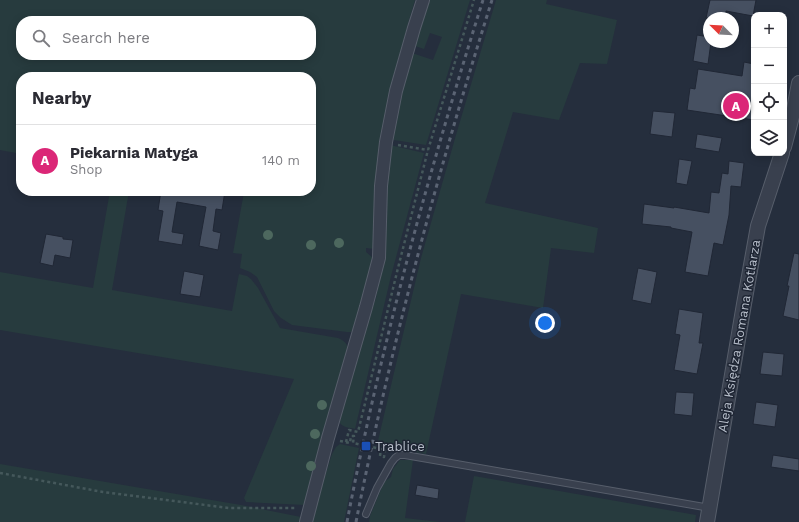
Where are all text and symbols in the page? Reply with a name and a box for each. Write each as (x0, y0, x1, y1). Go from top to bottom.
north arrow (703, 12, 739, 48)
map controls (751, 12, 787, 156)
button: + (751, 12, 787, 48)
search box (16, 16, 316, 60)
icon: search (30, 27, 52, 49)
text: Search here (62, 29, 150, 47)
button: − (751, 48, 787, 84)
button: locate (751, 84, 787, 120)
text: Nearby (32, 88, 91, 108)
pin: A (723, 91, 749, 121)
button: layers (751, 120, 787, 156)
text: Piekarnia Matyga (70, 144, 198, 162)
text: A (41, 153, 49, 168)
text: 140 m (262, 153, 300, 168)
text: Shop (70, 162, 102, 177)
street label: Aleja Księdza Romana Kotlarza (715, 238, 763, 433)
your location (535, 313, 555, 333)
place label: Trablice (375, 439, 425, 454)
marker: Trablice (360, 440, 372, 452)

